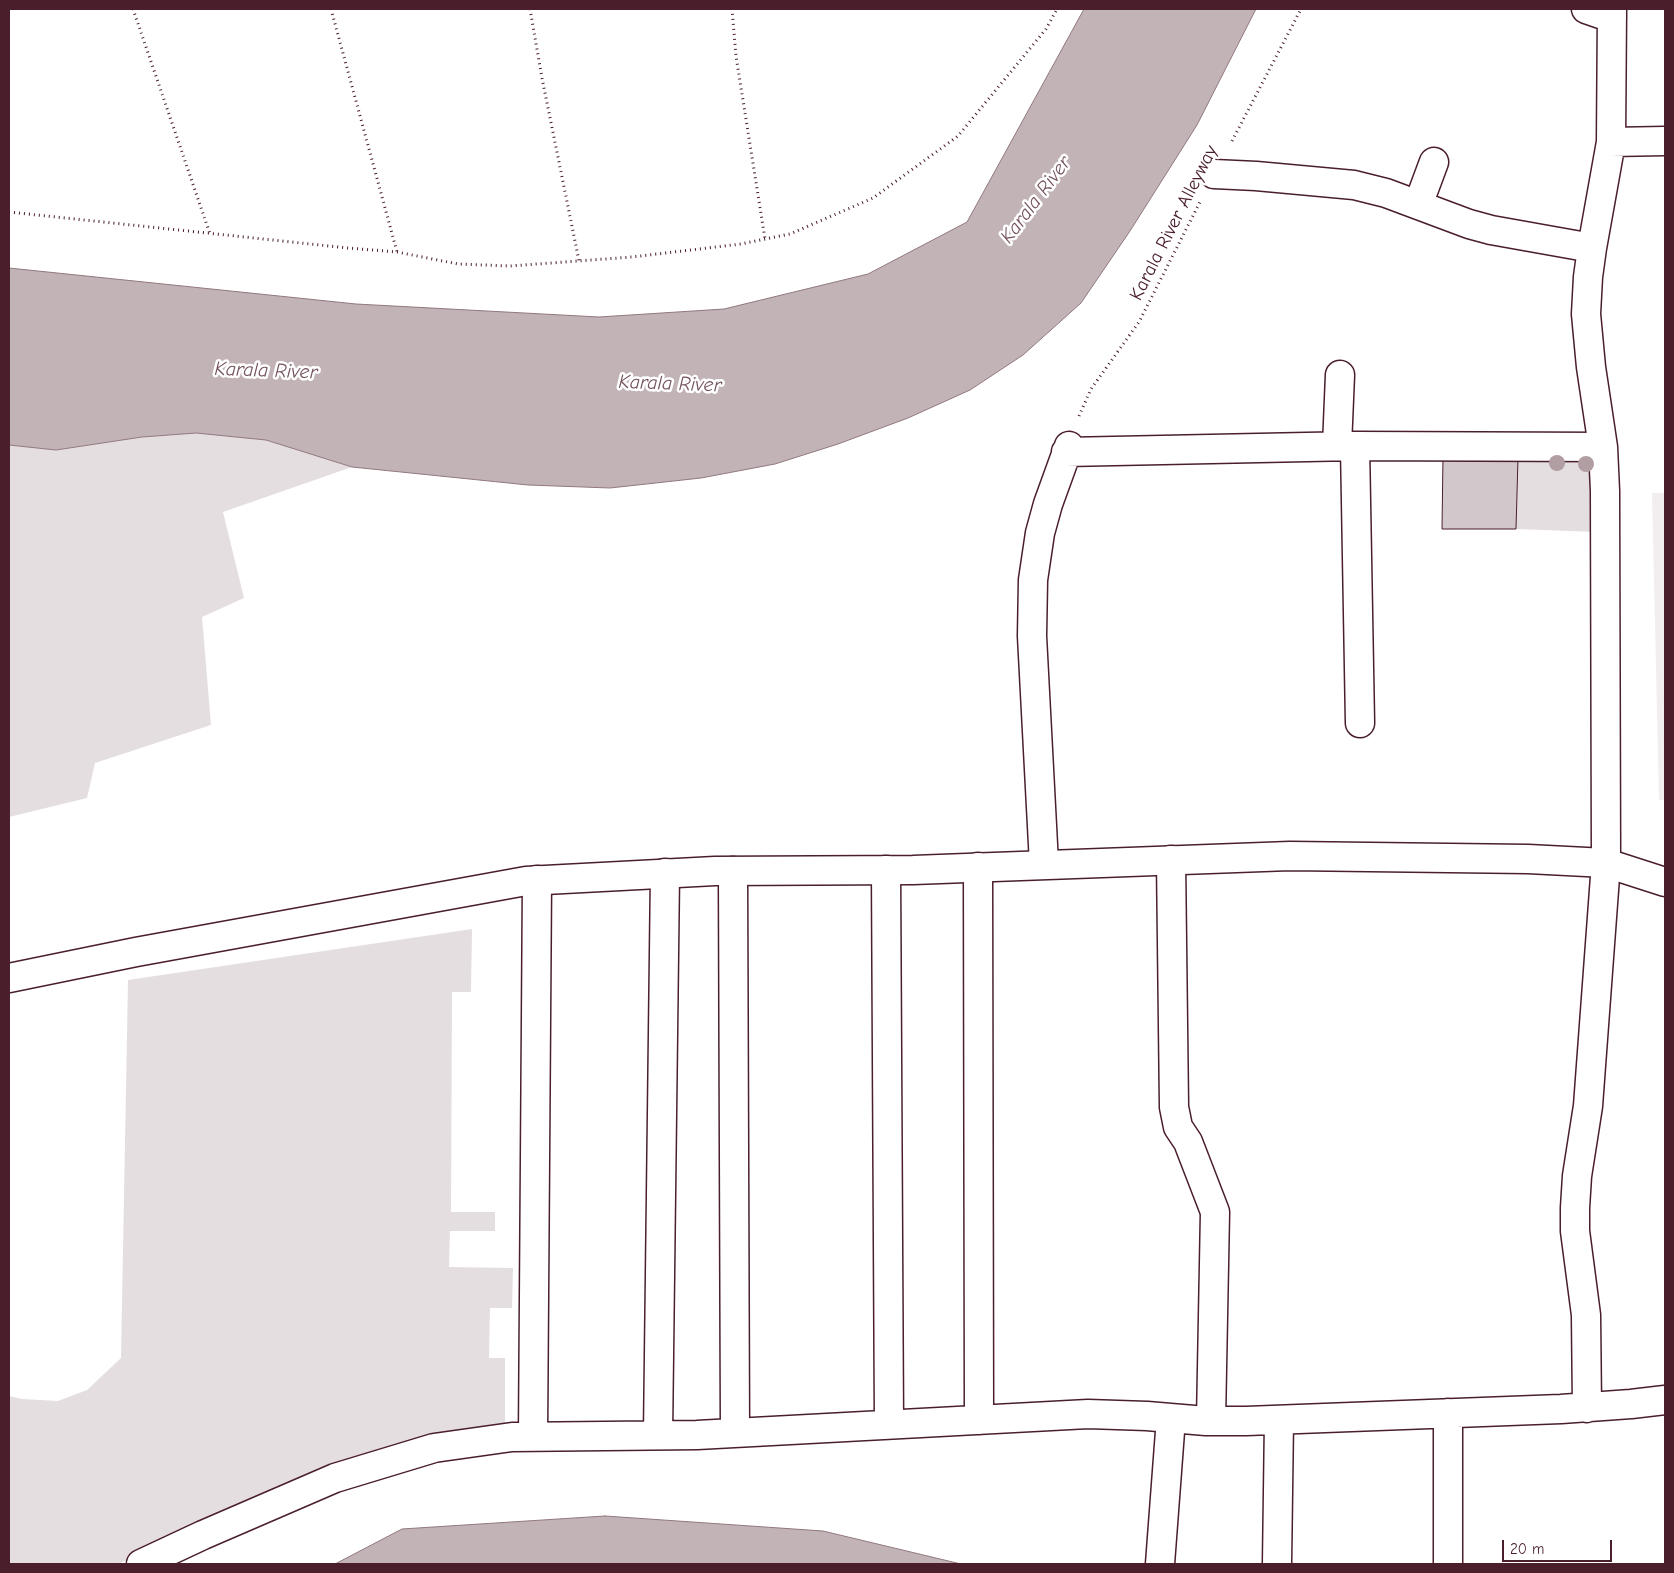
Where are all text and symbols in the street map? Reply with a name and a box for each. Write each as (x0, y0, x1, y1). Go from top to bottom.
street label: Karala River Alleyway (1125, 142, 1223, 304)
water label: Karala River (995, 152, 1077, 248)
water label: Karala River (214, 357, 318, 385)
water label: Karala River (618, 370, 722, 398)
scale bar (1504, 1530, 1614, 1562)
text: 20 m (1510, 1540, 1544, 1558)

